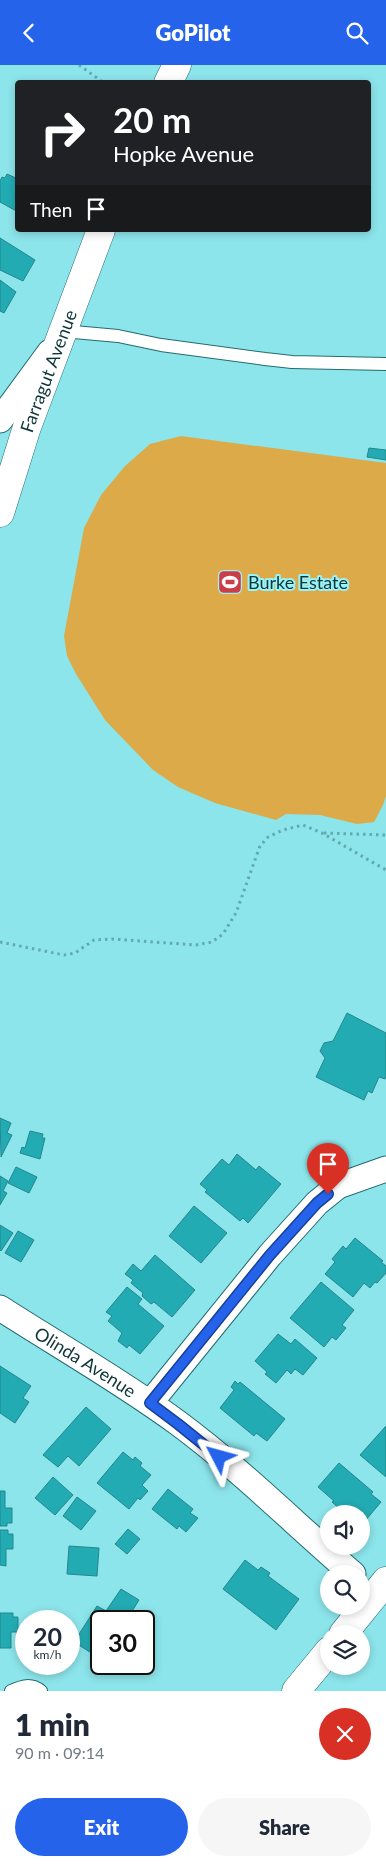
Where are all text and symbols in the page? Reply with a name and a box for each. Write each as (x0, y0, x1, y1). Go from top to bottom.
icon: back (15, 19, 43, 47)
text: GoPilot (156, 19, 230, 46)
icon: search (343, 19, 371, 47)
text: 20 m (113, 98, 191, 140)
icon: right (30, 100, 95, 165)
text: Hopke Avenue (113, 140, 254, 167)
icon: arrive (82, 195, 110, 223)
text: Then (30, 198, 72, 221)
street label: Farragut Avenue (15, 307, 81, 435)
sports icon: Burke Estate (217, 569, 243, 595)
place label: Burke Estate (248, 571, 348, 593)
pin (307, 1143, 349, 1194)
icon: arrive (314, 1150, 342, 1178)
street label: Olinda Avenue (31, 1322, 140, 1402)
position arrow (192, 1430, 244, 1482)
map controls (320, 1505, 370, 1675)
button: sound (320, 1505, 370, 1555)
button: search (320, 1565, 370, 1615)
speed limit sign: 30 (90, 1610, 155, 1675)
text: 20 (33, 1621, 62, 1651)
button: layers (320, 1625, 370, 1675)
text: km/h (33, 1647, 62, 1662)
text: 1 min (15, 1706, 90, 1742)
button: close (319, 1708, 371, 1760)
text: 90 m · 09:14 (15, 1743, 104, 1762)
button: Exit (15, 1798, 188, 1856)
button: Share (198, 1798, 371, 1856)

